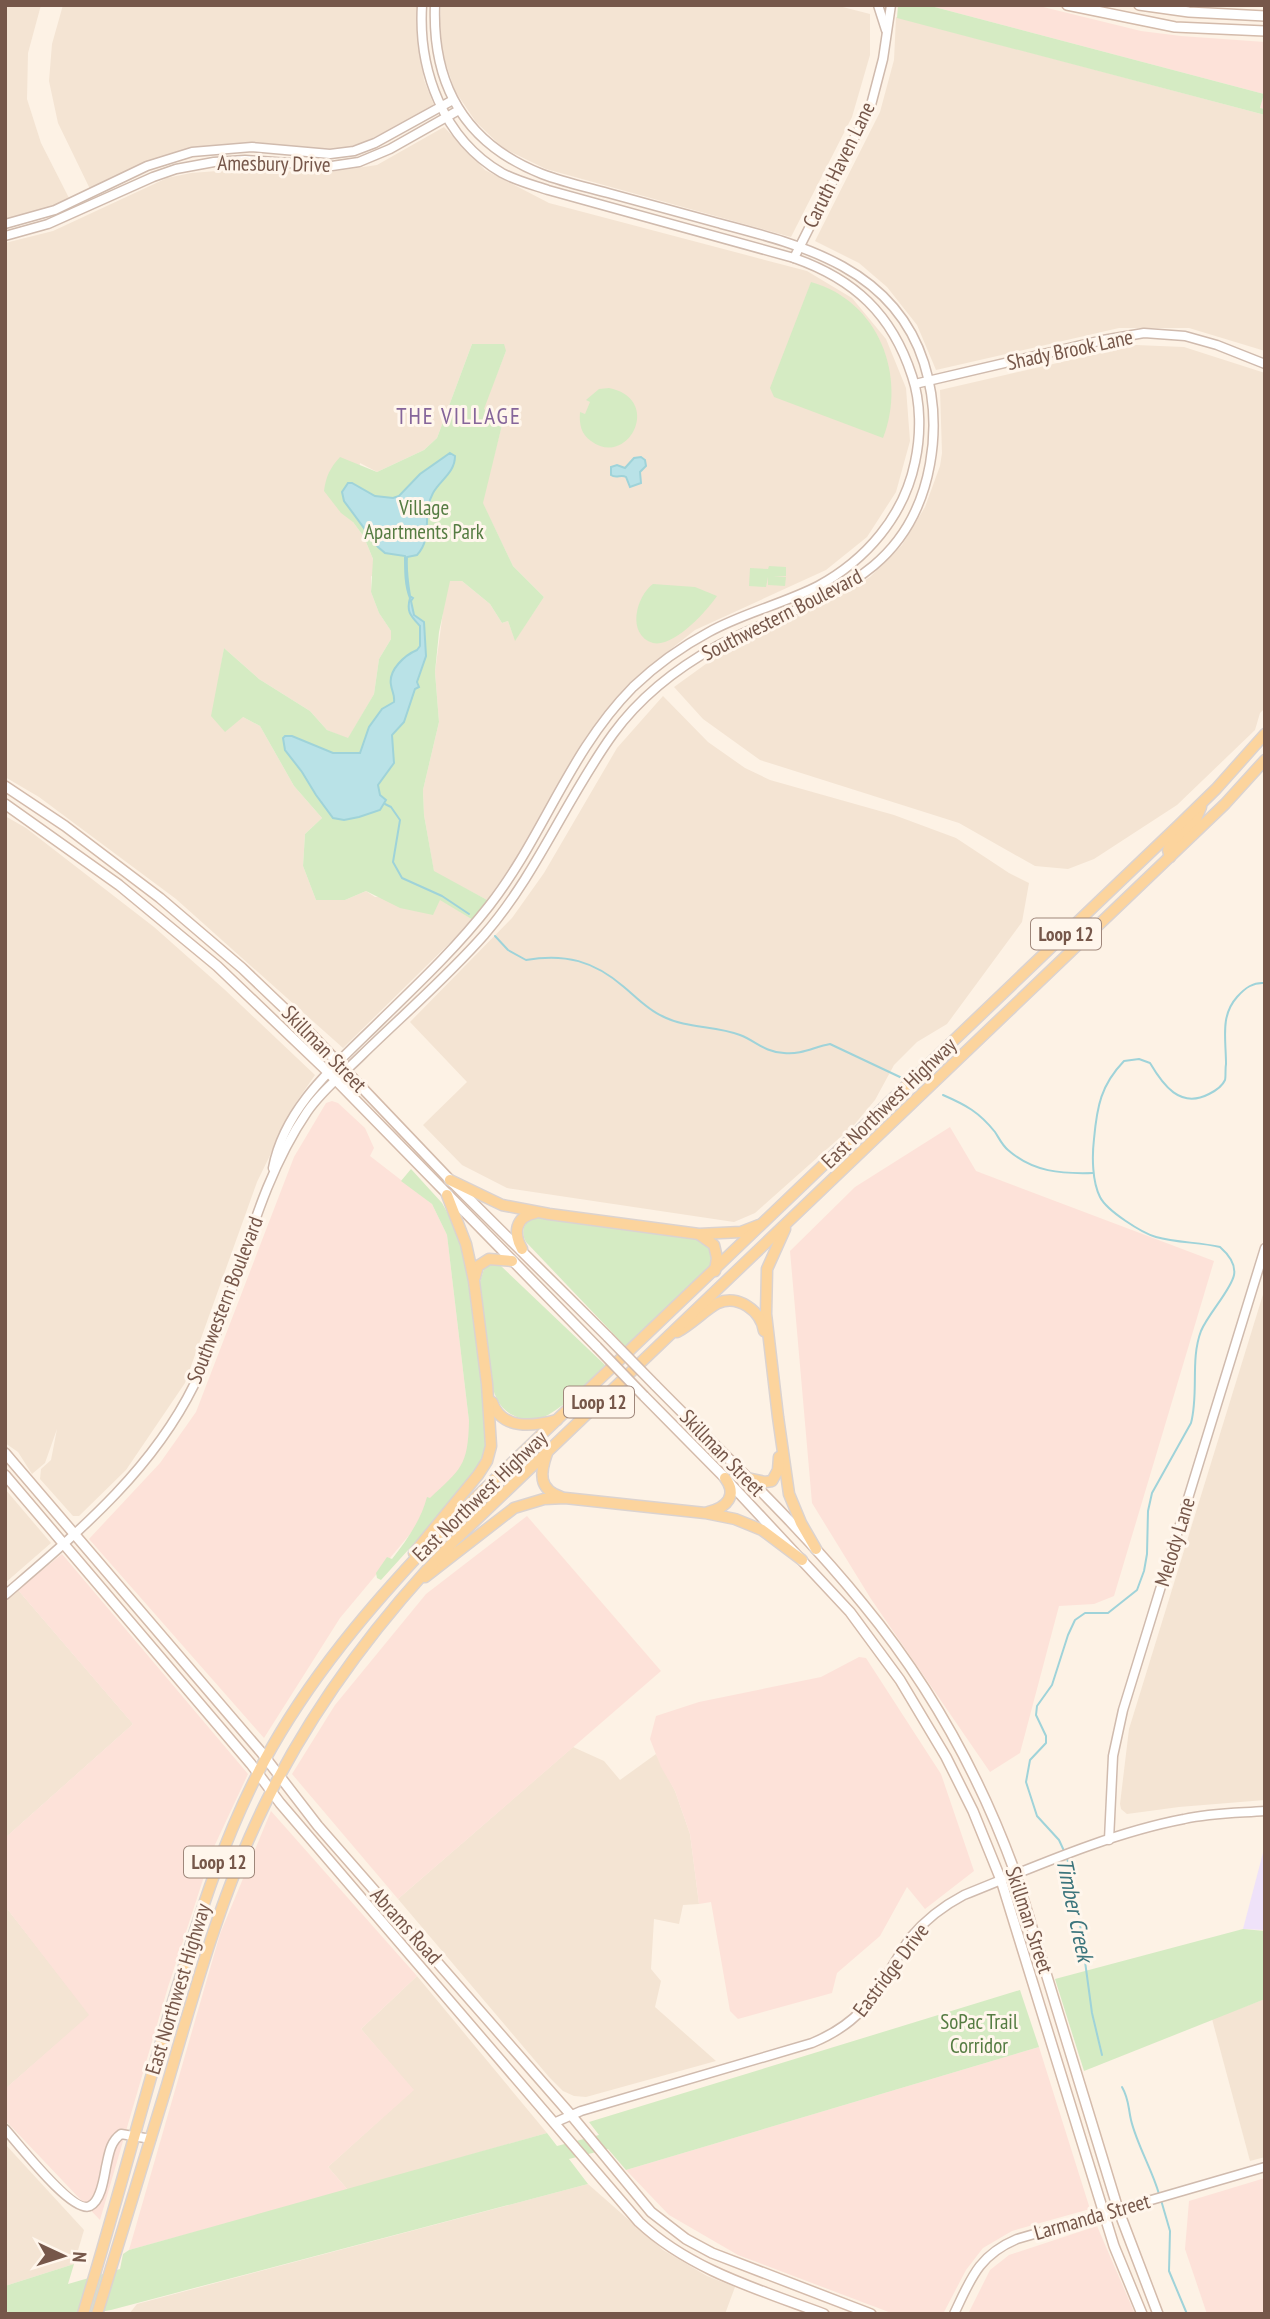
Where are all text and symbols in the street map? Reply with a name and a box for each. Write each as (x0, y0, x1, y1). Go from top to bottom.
street label: Caruth Haven Lane (796, 97, 881, 232)
street label: Amesbury Drive (217, 149, 331, 178)
street label: Shady Brook Lane (1004, 323, 1135, 376)
district label: THE VILLAGE (396, 401, 522, 430)
park label: Village Apartments Park (364, 494, 484, 545)
street label: Southwestern Boulevard (697, 562, 867, 667)
road number: Loop 12 (1031, 918, 1101, 950)
street label: Skillman Street (276, 999, 373, 1098)
street label: East Northwest Highway (815, 1031, 962, 1174)
street label: Southwestern Boulevard (180, 1213, 269, 1387)
road number: Loop 12 (564, 1386, 634, 1418)
street label: Skillman Street (674, 1403, 771, 1502)
street label: East Northwest Highway (406, 1424, 553, 1567)
street label: Melody Lane (1148, 1494, 1201, 1590)
road number: Loop 12 (184, 1846, 254, 1878)
water label: Timber Creek (1050, 1855, 1101, 1967)
street label: Skillman Street (1000, 1863, 1059, 1977)
street label: Abrams Road (365, 1882, 448, 1970)
street label: East Northwest Highway (139, 1900, 216, 2078)
street label: Eastridge Drive (847, 1918, 934, 2022)
park label: SoPac Trail Corridor (940, 2008, 1018, 2059)
street label: Larmanda Street (1031, 2187, 1153, 2246)
north arrow (28, 2221, 98, 2291)
text: N (68, 2251, 92, 2263)

